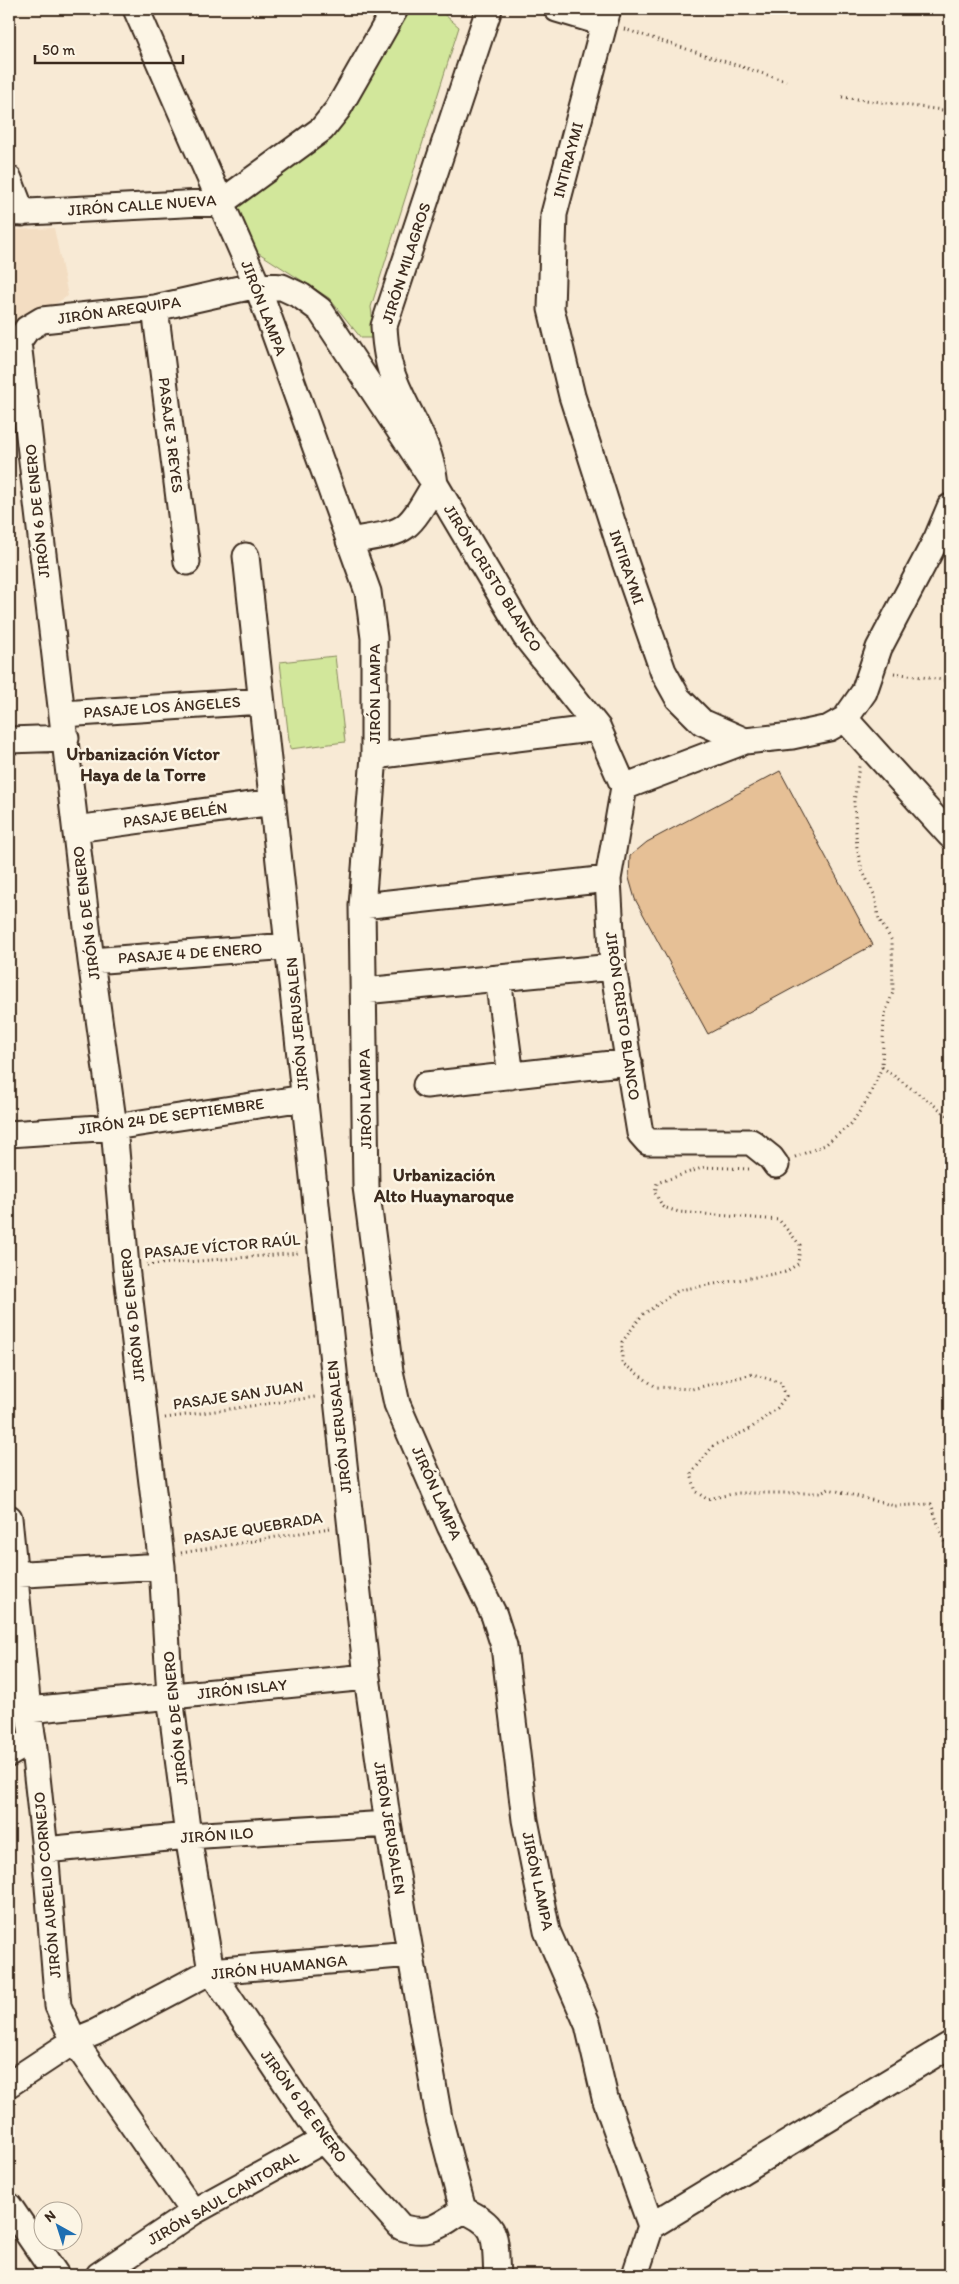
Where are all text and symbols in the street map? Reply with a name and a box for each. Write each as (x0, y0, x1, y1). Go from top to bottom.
scale bar (35, 32, 182, 64)
text: 50 m (42, 41, 75, 59)
street label: INTIRAYMI (549, 120, 587, 200)
street label: JIRÓN CALLE NUEVA (67, 190, 217, 220)
street label: JIRÓN MILAGROS (377, 200, 435, 326)
street label: JIRÓN LAMPA (237, 258, 291, 358)
street label: JIRÓN AREQUIPA (56, 292, 182, 328)
street label: PASAJE 3 REYES (154, 376, 188, 494)
street label: JIRÓN 6 DE ENERO (21, 443, 53, 579)
street label: JIRÓN CRISTO BLANCO (440, 501, 546, 655)
street label: INTIRAYMI (605, 527, 649, 607)
street label: JIRÓN LAMPA (365, 644, 384, 744)
street label: PASAJE LOS ÁNGELES (83, 692, 241, 722)
district label: Urbanización Víctor Haya de la Torre (66, 743, 221, 786)
street label: PASAJE BELÉN (122, 798, 228, 832)
street label: JIRÓN 6 DE ENERO (68, 845, 104, 981)
street label: JIRÓN CRISTO BLANCO (602, 930, 644, 1102)
street label: PASAJE 4 DE ENERO (117, 938, 263, 968)
street label: JIRÓN JERUSALEN (282, 956, 312, 1092)
street label: JIRÓN LAMPA (355, 1049, 375, 1149)
street label: JIRÓN 24 DE SEPTIEMBRE (77, 1094, 265, 1138)
district label: Urbanización Alto Huaynaroque (373, 1164, 514, 1207)
street label: PASAJE VÍCTOR RAÚL (143, 1230, 301, 1262)
street label: JIRÓN 6 DE ENERO (116, 1247, 148, 1383)
street label: JIRÓN JERUSALEN (323, 1359, 355, 1495)
street label: PASAJE SAN JUAN (172, 1376, 304, 1414)
street label: JIRÓN LAMPA (408, 1443, 466, 1543)
street label: PASAJE QUEBRADA (182, 1508, 324, 1548)
street label: JIRÓN 6 DE ENERO (159, 1650, 191, 1786)
street label: JIRÓN ISLAY (196, 1675, 288, 1703)
street label: JIRÓN JERUSALEN (370, 1760, 410, 1896)
street label: JIRÓN AURELIO CORNEJO (29, 1791, 65, 1979)
street label: JIRÓN ILO (180, 1823, 254, 1847)
street label: JIRÓN LAMPA (518, 1830, 558, 1932)
street label: JIRÓN HUAMANGA (210, 1950, 348, 1984)
street label: JIRÓN 6 DE ENERO (257, 2046, 351, 2166)
street label: JIRÓN SAUL CANTORAL (144, 2147, 302, 2249)
north arrow (32, 2202, 82, 2252)
text: N (41, 2207, 59, 2226)

